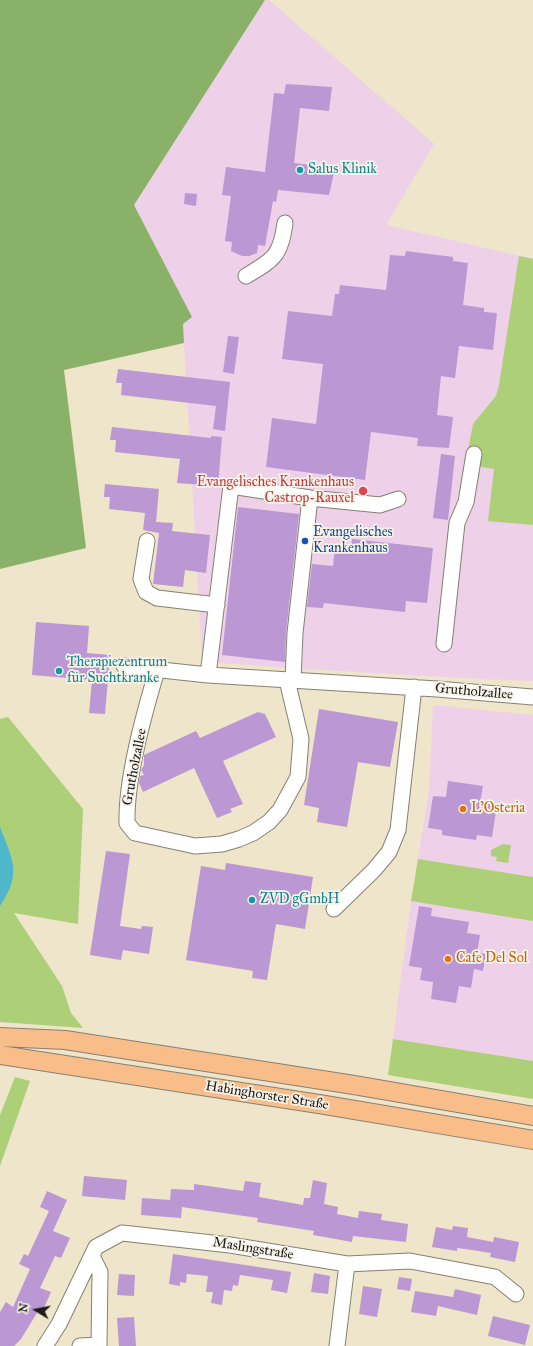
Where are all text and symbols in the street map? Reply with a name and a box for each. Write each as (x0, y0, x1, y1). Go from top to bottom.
place label: Salus Klinik (308, 162, 377, 178)
marker: Salus Klinik (295, 165, 305, 175)
place label: Evangelisches Krankenhaus Castrop-Rauxel (197, 475, 354, 508)
marker: Evangelisches Krankenhaus Castrop-Rauxel (357, 485, 369, 497)
place label: Evangelisches Krankenhaus (313, 525, 393, 558)
marker: Evangelisches Krankenhaus (300, 536, 310, 546)
place label: Therapiezentrum für Suchtkranke (67, 655, 167, 688)
marker: Therapiezentrum für Suchtkranke (54, 666, 64, 676)
street label: Grutholzallee (434, 680, 514, 704)
street label: Grutholzallee (119, 727, 151, 807)
place label: L'Osteria (471, 801, 525, 817)
marker: L'Osteria (458, 804, 468, 814)
place label: ZVD gGmbH (260, 892, 340, 908)
marker: ZVD gGmbH (247, 895, 257, 905)
place label: Cafe Del Sol (456, 951, 528, 967)
marker: Cafe Del Sol (443, 954, 453, 964)
street label: Habinghorster Straße (204, 1078, 330, 1114)
street label: Maslingstraße (211, 1234, 295, 1264)
north arrow (16, 1290, 56, 1330)
text: N (16, 1302, 31, 1314)

